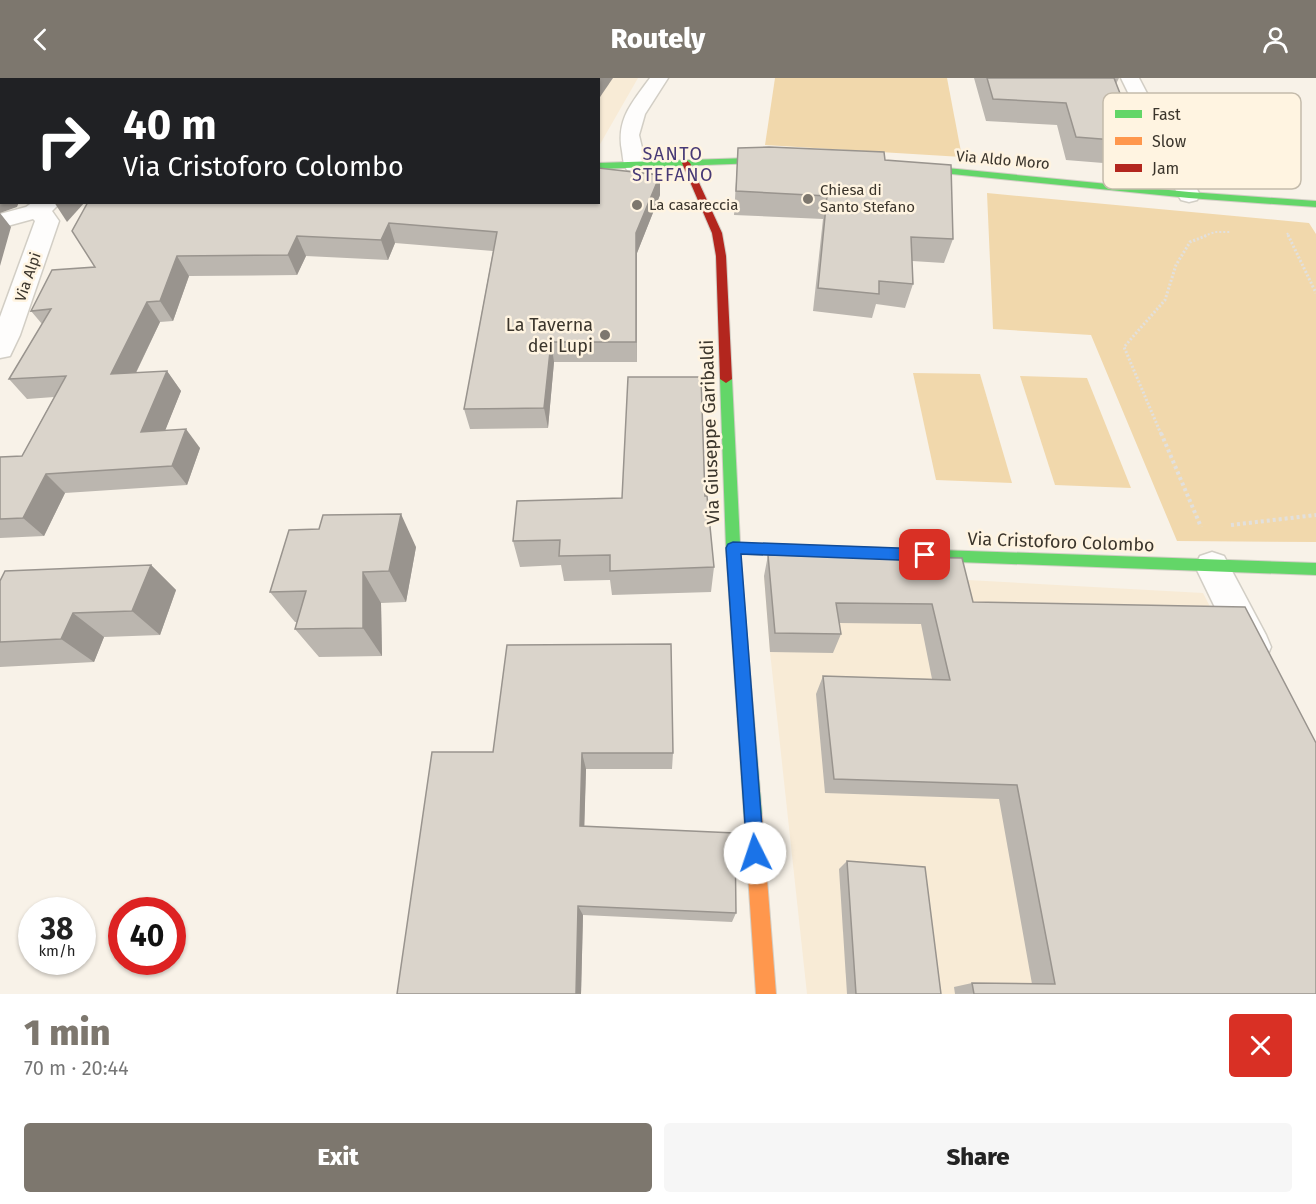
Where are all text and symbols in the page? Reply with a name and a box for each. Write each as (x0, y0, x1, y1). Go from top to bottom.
icon: back (24, 23, 57, 56)
text: Routely (611, 23, 705, 55)
icon: person (1259, 23, 1292, 56)
legend (1103, 93, 1301, 189)
text: 40 m (123, 100, 217, 150)
icon: right (24, 102, 102, 180)
text: Fast (1152, 105, 1181, 124)
text: Slow (1152, 132, 1187, 151)
district label: SANTO STEFANO (632, 143, 714, 186)
street label: Via Aldo Moro (955, 147, 1051, 173)
text: Via Cristoforo Colombo (123, 151, 404, 183)
text: Jam (1152, 159, 1179, 178)
place label: Chiesa di Santo Stefano (820, 181, 915, 216)
marker: Chiesa di Santo Stefano (801, 192, 815, 206)
place label: La casareccia (649, 196, 738, 214)
marker: La casareccia (630, 198, 644, 212)
street label: Via Alpi (11, 250, 45, 304)
place label: La Taverna dei Lupi (506, 314, 593, 357)
marker: La Taverna dei Lupi (598, 328, 612, 342)
street label: Via Giuseppe Garibaldi (696, 339, 724, 525)
street label: Via Cristoforo Colombo (967, 528, 1155, 556)
pin (899, 529, 950, 580)
icon: arrive (908, 538, 941, 571)
position arrow (723, 821, 787, 885)
speed limit sign: 40 (108, 897, 186, 975)
text: 38 (40, 911, 74, 947)
text: km/h (38, 942, 76, 960)
text: 1 min (24, 1011, 110, 1055)
button: close (1229, 1014, 1292, 1077)
text: 70 m · 20:44 (24, 1056, 129, 1080)
button: Exit (24, 1123, 652, 1192)
button: Share (664, 1123, 1292, 1192)

